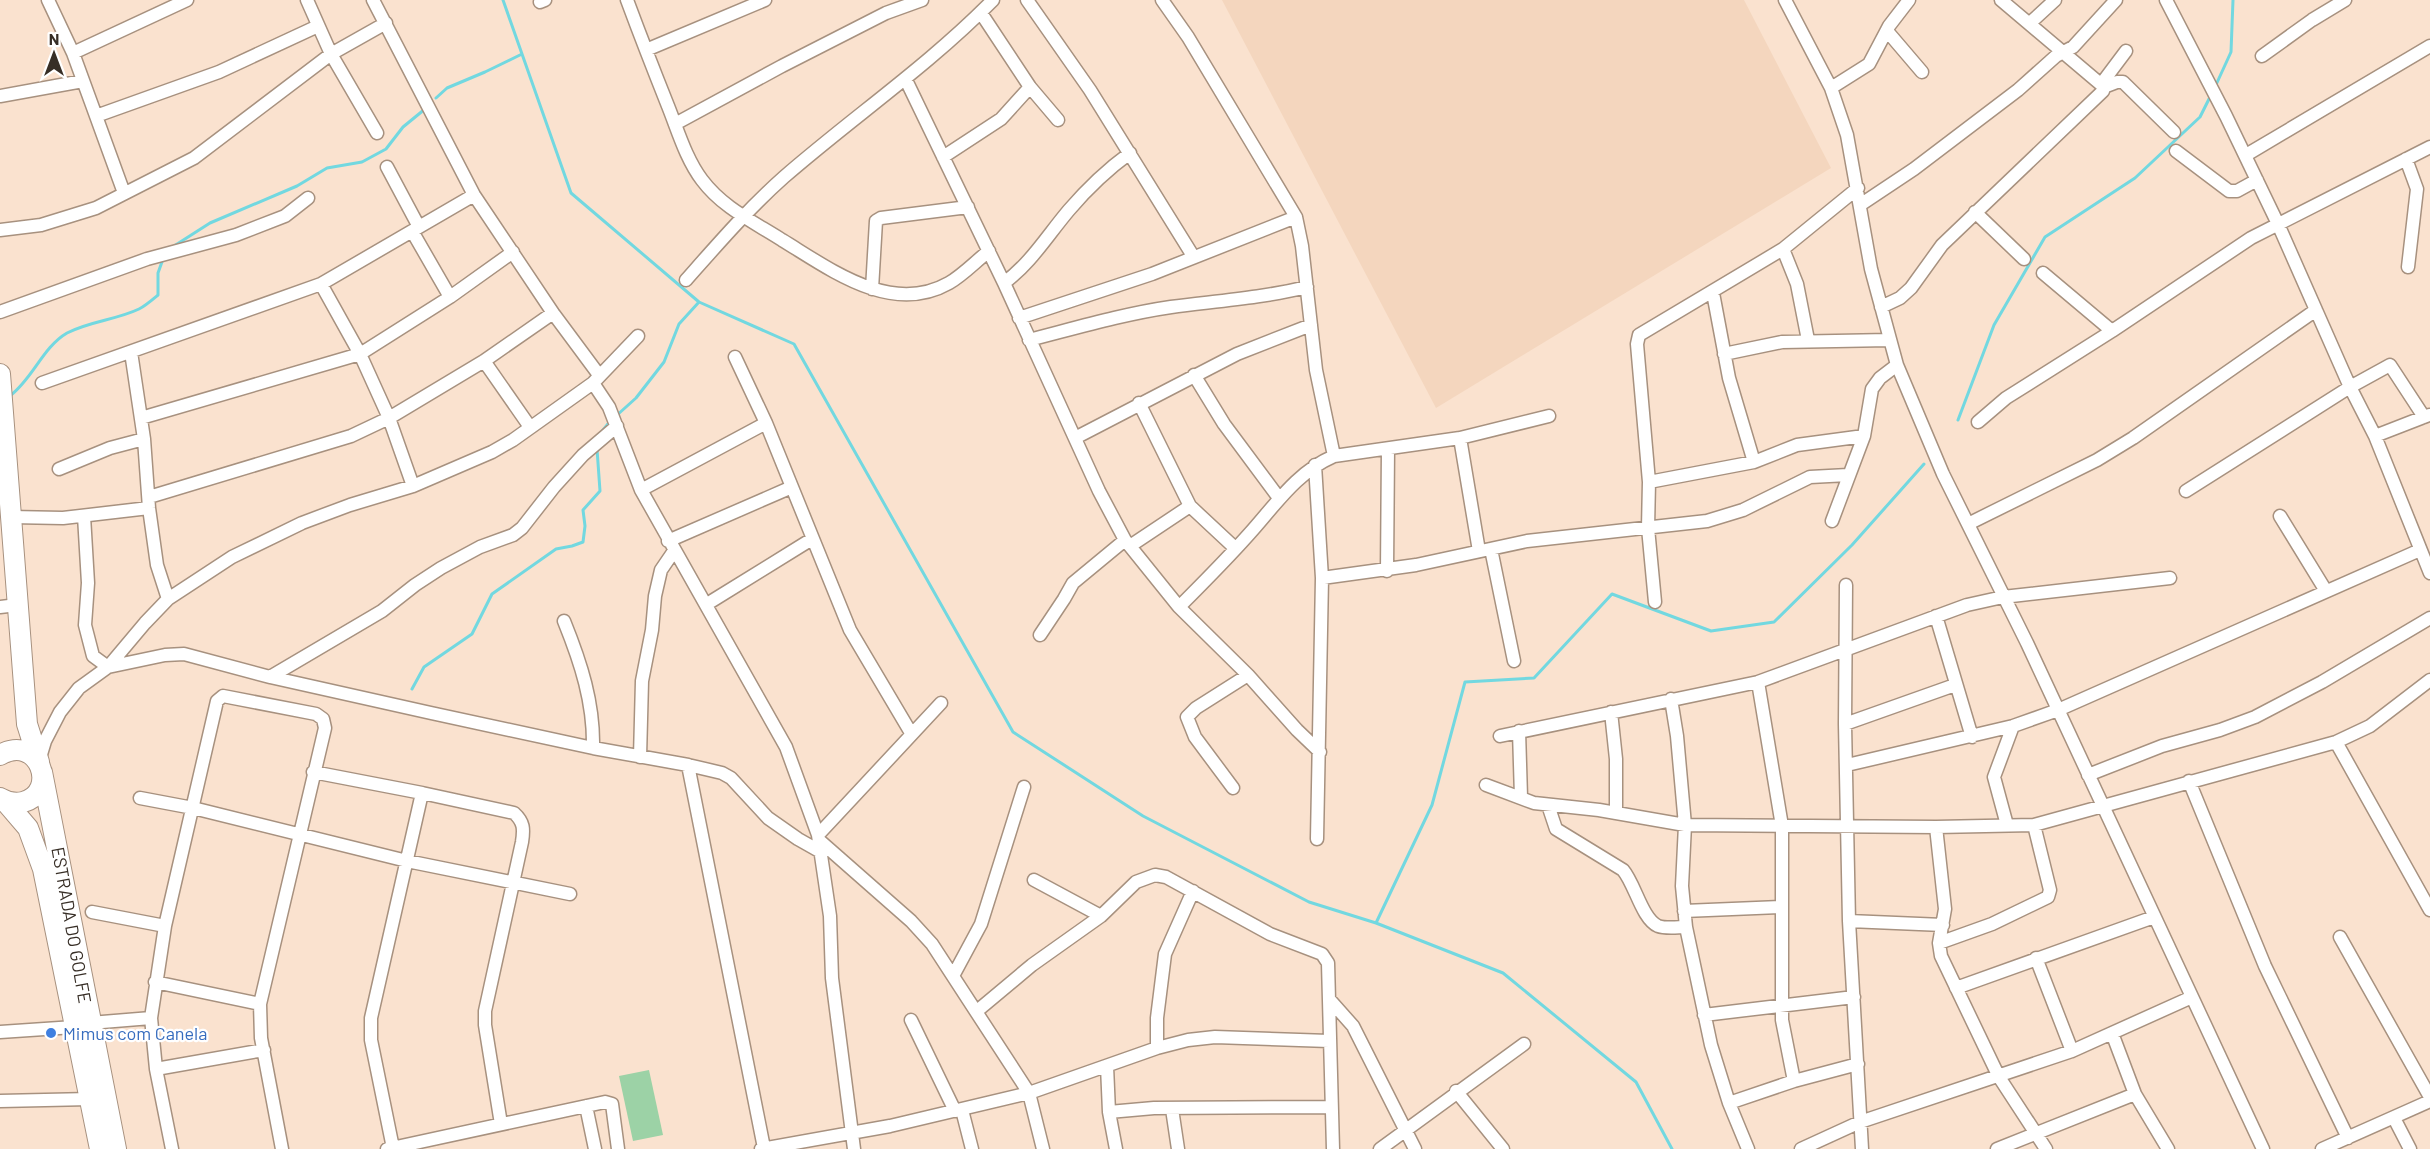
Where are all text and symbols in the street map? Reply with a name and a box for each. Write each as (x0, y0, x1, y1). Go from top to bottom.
north arrow (24, 24, 84, 84)
text: N (49, 29, 59, 48)
street label: ESTRADA DO GOLFE (47, 845, 97, 1005)
place label: Mimus com Canela (63, 1022, 207, 1044)
marker: Mimus com Canela (44, 1026, 58, 1040)

